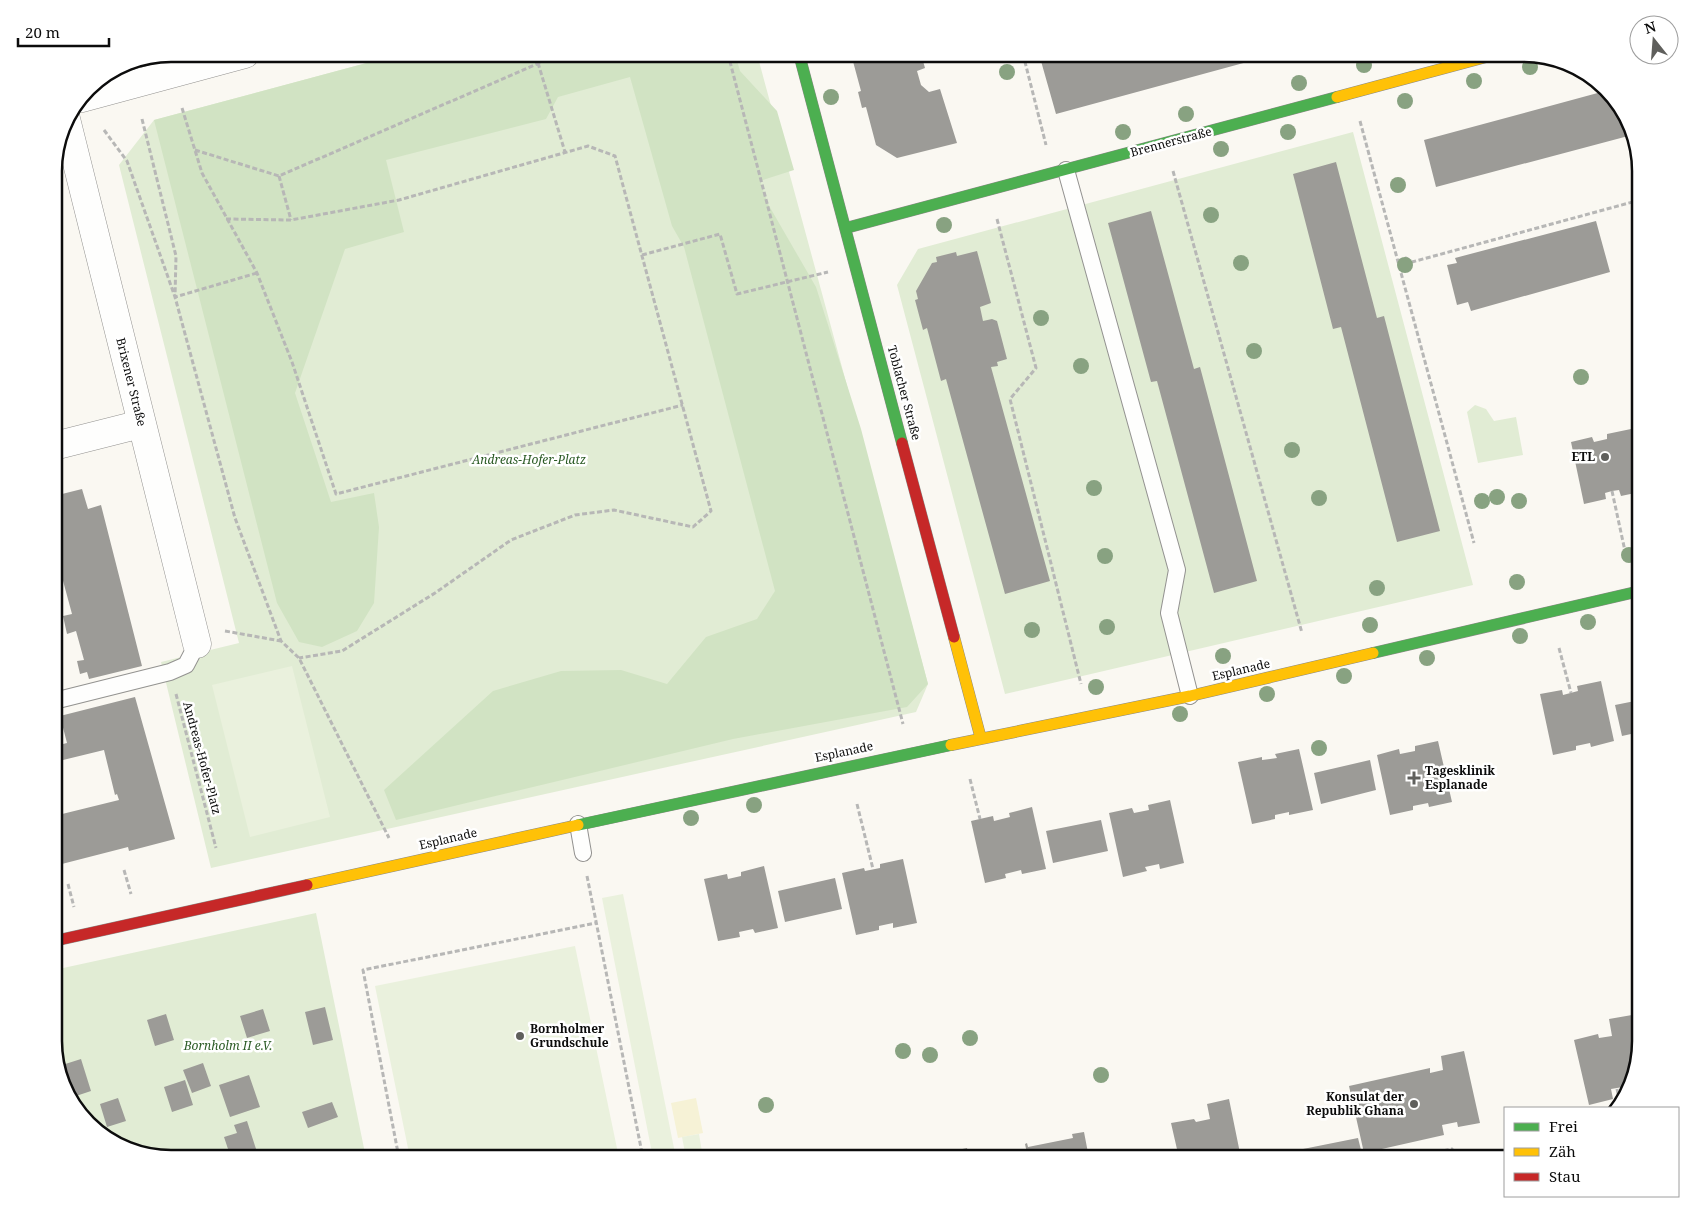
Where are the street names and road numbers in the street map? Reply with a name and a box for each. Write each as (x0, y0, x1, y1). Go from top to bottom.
street label: Brennerstraße (1128, 123, 1213, 161)
street label: Brixener Straße (112, 336, 151, 428)
street label: Toblacher Straße (884, 344, 925, 442)
street label: Esplanade (1210, 655, 1272, 684)
street label: Andreas-Hofer-Platz (179, 700, 226, 816)
street label: Esplanade (813, 737, 875, 766)
street label: Esplanade (417, 824, 479, 853)

